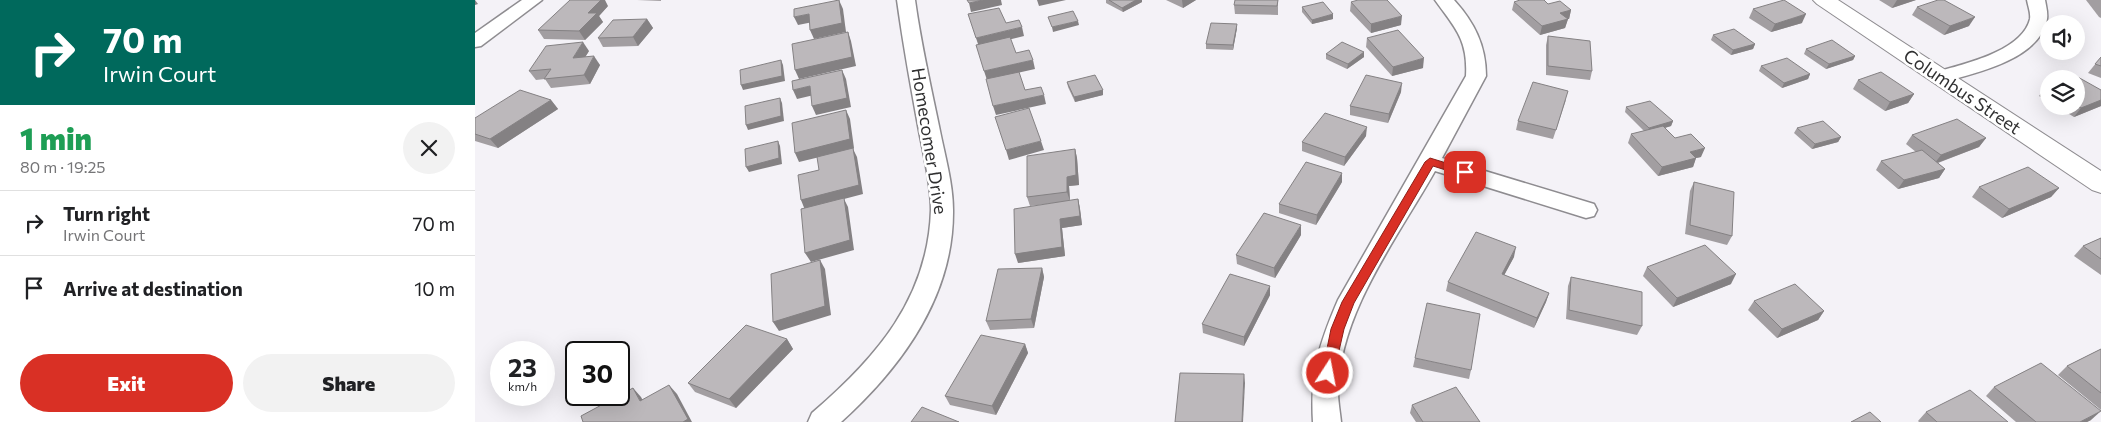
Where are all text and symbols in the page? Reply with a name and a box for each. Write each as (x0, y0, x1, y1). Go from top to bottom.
map controls (2040, 15, 2085, 115)
button: sound (2040, 15, 2085, 60)
text: 70 m (103, 17, 183, 60)
icon: right (20, 20, 85, 85)
street label: Columbus Street (1900, 44, 2025, 138)
text: Irwin Court (103, 60, 216, 87)
street label: Homecomer Drive (908, 66, 952, 216)
button: layers (2040, 70, 2085, 115)
text: 1 min (20, 119, 92, 156)
button: close (403, 122, 455, 174)
pin (1444, 151, 1486, 193)
text: 80 m · 19:25 (20, 157, 105, 176)
icon: arrive (1451, 158, 1479, 186)
text: Turn right (63, 202, 150, 225)
icon: right (20, 209, 48, 237)
text: 70 m (412, 212, 455, 235)
text: Irwin Court (63, 225, 145, 244)
icon: arrive (20, 274, 48, 302)
text: Arrive at destination (63, 277, 243, 300)
text: 10 m (414, 277, 455, 300)
speed limit sign: 30 (565, 341, 630, 406)
position arrow (1301, 346, 1353, 398)
text: 23 (508, 352, 537, 382)
button: Exit (20, 354, 233, 412)
button: Share (243, 354, 455, 412)
text: km/h (508, 379, 537, 393)

